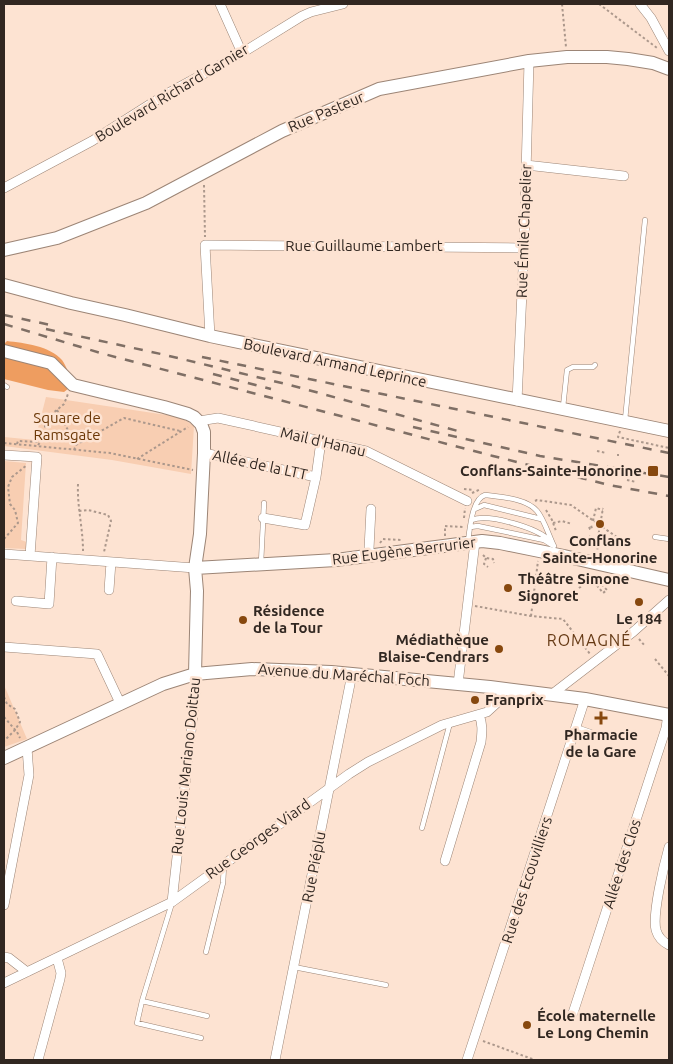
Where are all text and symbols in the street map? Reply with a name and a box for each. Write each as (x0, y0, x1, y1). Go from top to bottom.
street label: Boulevard Richard Garnier (92, 40, 252, 145)
street label: Rue Pasteur (285, 88, 367, 135)
street label: Rue Émile Chapelier (513, 163, 534, 298)
street label: Rue Guillaume Lambert (285, 237, 443, 254)
street label: Boulevard Armand Leprince (242, 335, 428, 390)
park label: Square de Ramsgate (33, 409, 101, 443)
street label: Mail d'Hanau (279, 423, 367, 460)
street label: Allée de la LTT (211, 446, 310, 483)
place label: Conflans-Sainte-Honorine (460, 462, 642, 479)
marker: Conflans-Sainte-Honorine (646, 464, 660, 478)
marker: Conflans Sainte-Honorine (594, 518, 606, 530)
place label: Conflans Sainte-Honorine (543, 532, 658, 566)
street label: Rue Eugène Berrurier (331, 533, 477, 568)
place label: Théâtre Simone Signoret (518, 570, 629, 604)
marker: Théâtre Simone Signoret (502, 582, 514, 594)
marker: Le 184 (633, 596, 645, 608)
place label: Résidence de la Tour (253, 602, 325, 636)
place label: Le 184 (616, 610, 662, 627)
marker: Résidence de la Tour (237, 614, 249, 626)
district label: ROMAGNÉ (547, 629, 631, 649)
place label: Médiathèque Blaise-Cendrars (378, 631, 489, 665)
marker: Médiathèque Blaise-Cendrars (493, 643, 505, 655)
street label: Avenue du Maréchal Foch (258, 660, 431, 689)
street label: Rue Louis Mariano Doittau (168, 677, 203, 855)
place label: Franprix (485, 691, 544, 708)
marker: Franprix (469, 694, 481, 706)
marker: Pharmacie de la Gare (595, 712, 607, 724)
place label: Pharmacie de la Gare (564, 726, 638, 760)
street label: Rue Georges Viard (202, 795, 313, 882)
street label: Rue des Ecouvilliers (498, 814, 555, 945)
street label: Allée des Clos (599, 817, 644, 911)
street label: Rue Piéplu (298, 830, 329, 904)
place label: École maternelle Le Long Chemin (537, 1007, 656, 1041)
marker: École maternelle Le Long Chemin (521, 1019, 533, 1031)

